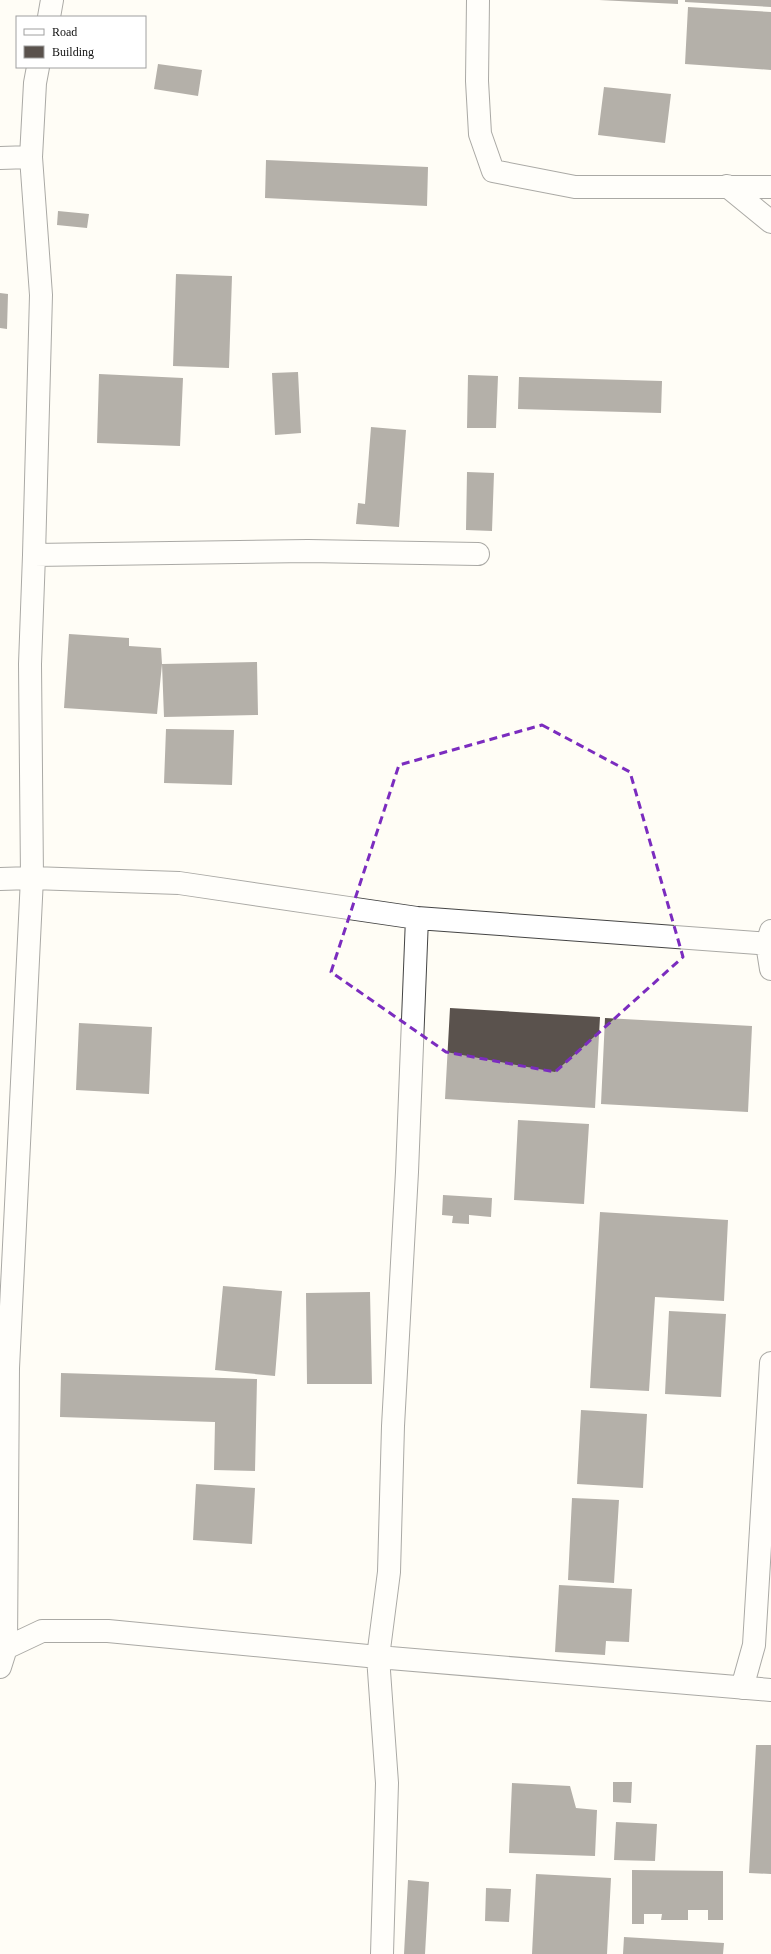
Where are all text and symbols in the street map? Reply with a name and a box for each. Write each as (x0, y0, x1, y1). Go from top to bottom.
legend (16, 16, 146, 68)
text: Road (52, 25, 77, 39)
text: Building (52, 45, 94, 59)

